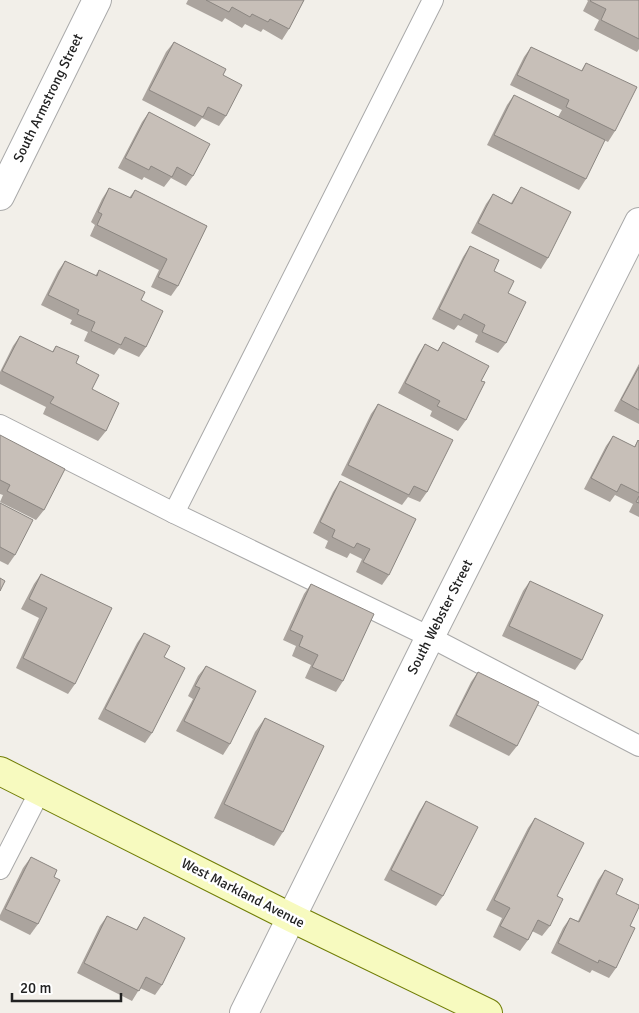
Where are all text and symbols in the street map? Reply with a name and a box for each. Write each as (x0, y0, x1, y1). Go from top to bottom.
street label: South Armstrong Street (9, 31, 87, 165)
street label: South Webster Street (404, 557, 476, 677)
street label: West Markland Avenue (179, 855, 307, 931)
scale bar (12, 970, 121, 1002)
text: 20 m (20, 979, 51, 997)

